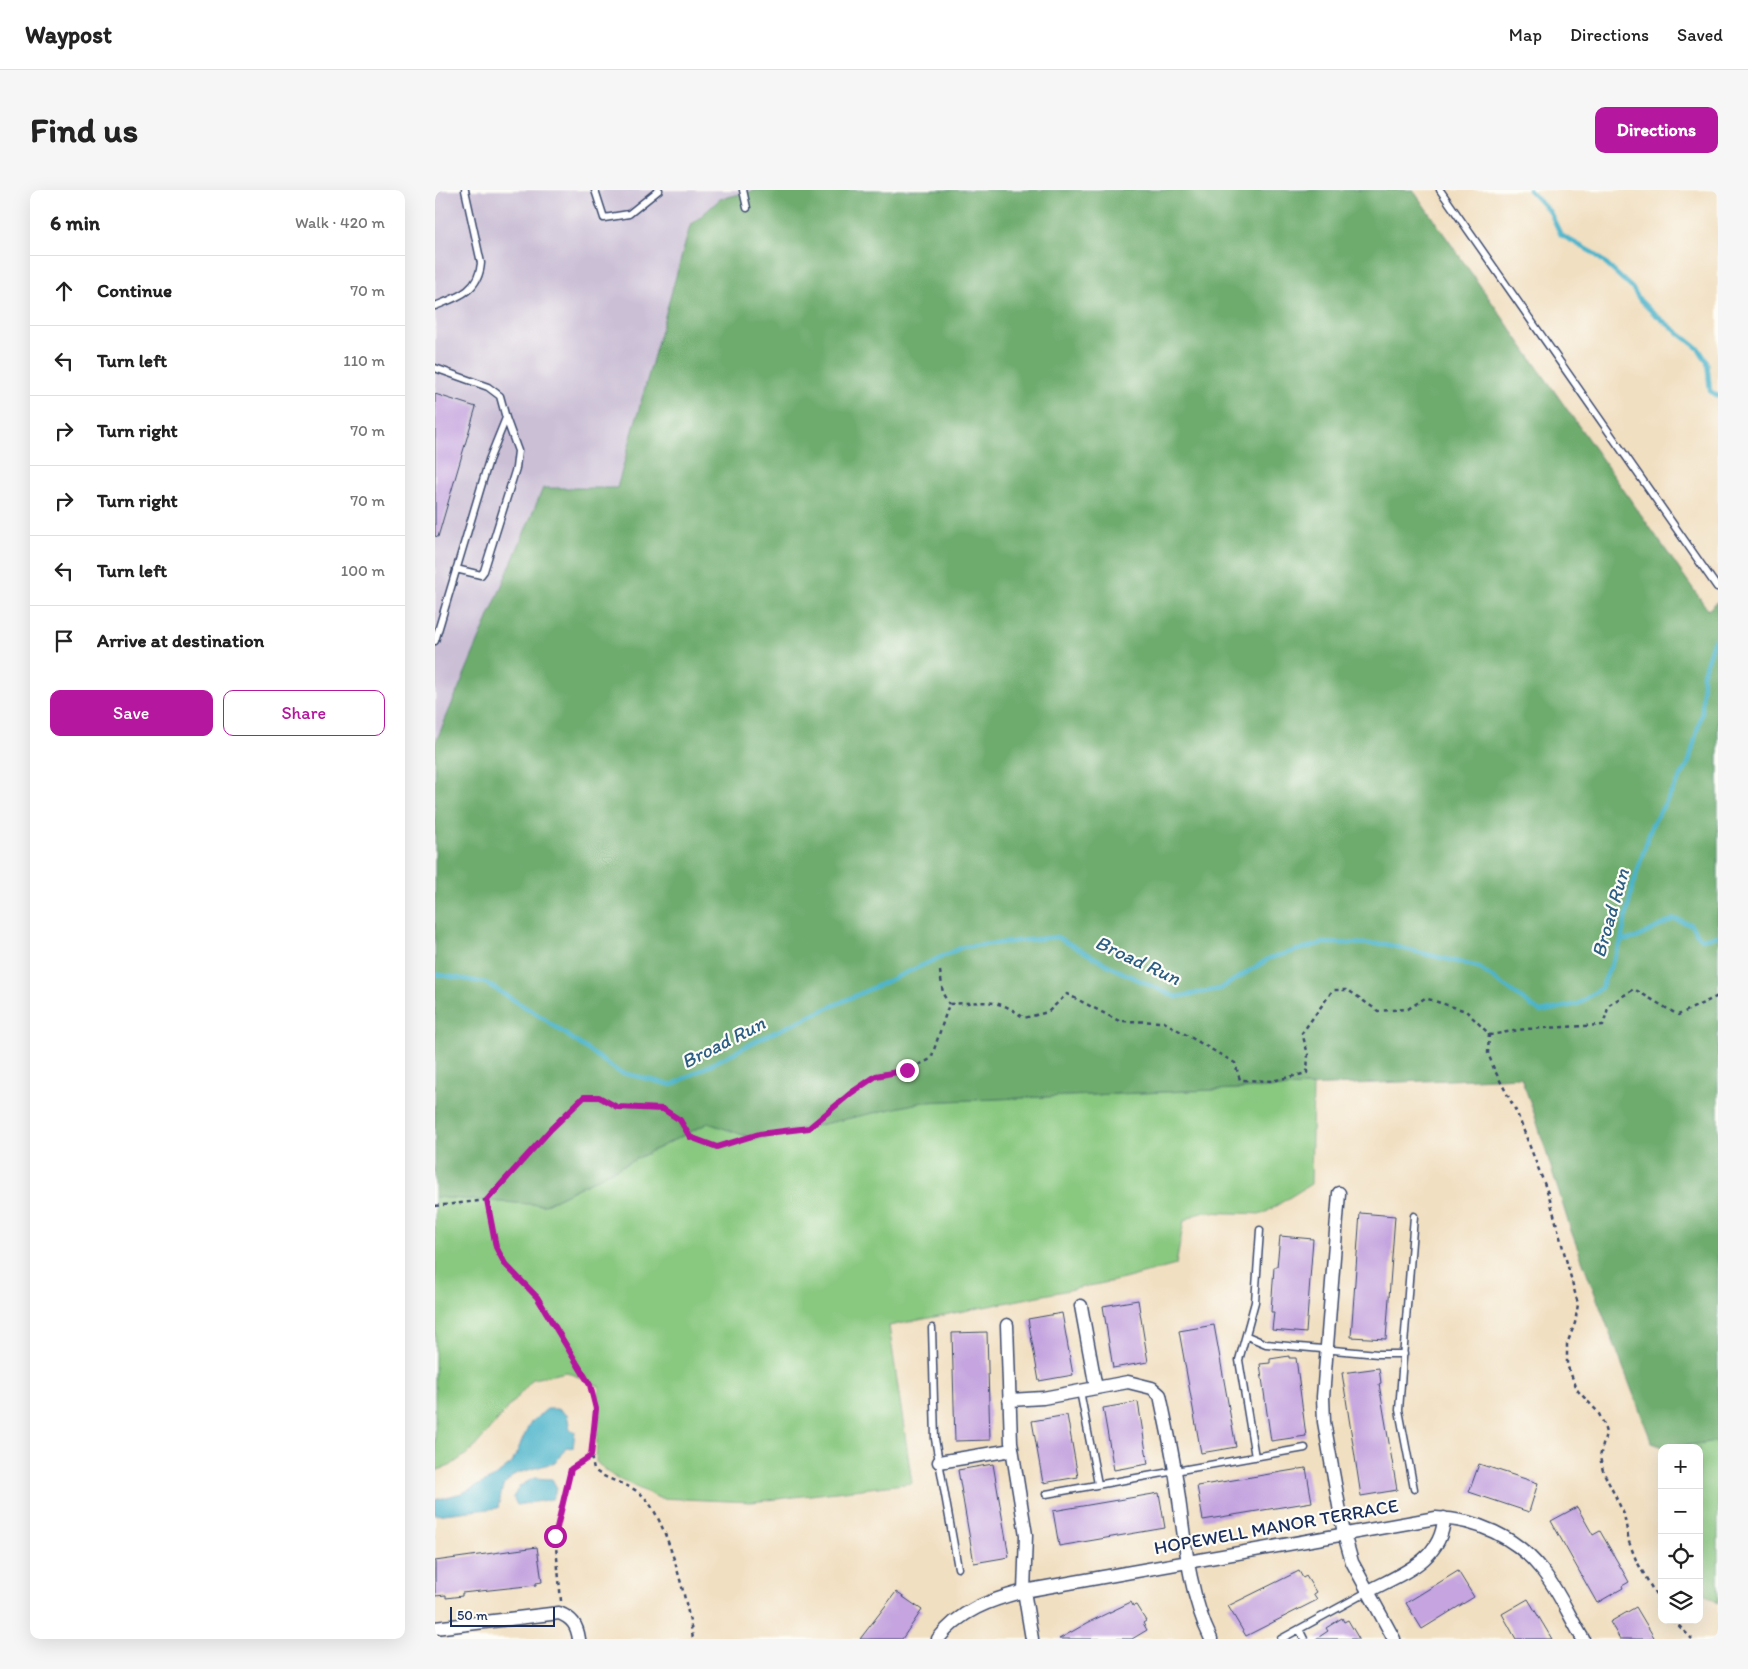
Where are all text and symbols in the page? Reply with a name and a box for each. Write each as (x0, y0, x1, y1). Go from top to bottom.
text: Waypost (25, 20, 112, 49)
text: Map (1509, 24, 1542, 46)
text: Directions (1570, 24, 1649, 46)
text: Saved (1677, 24, 1723, 46)
button: Directions (1595, 107, 1718, 153)
text: Find us (30, 109, 138, 151)
text: 6 min (50, 210, 100, 235)
text: Walk · 420 m (295, 213, 385, 232)
icon: ahead (50, 277, 78, 305)
text: Continue (97, 279, 172, 302)
text: 70 m (350, 281, 385, 300)
icon: left (50, 347, 78, 375)
text: Turn left (97, 349, 167, 372)
text: 110 m (343, 351, 385, 370)
icon: right (50, 417, 78, 445)
text: Turn right (97, 419, 178, 442)
text: 70 m (350, 421, 385, 440)
icon: right (50, 487, 78, 515)
text: Turn right (97, 489, 178, 512)
text: 70 m (350, 491, 385, 510)
icon: left (50, 557, 78, 585)
text: Turn left (97, 559, 167, 582)
text: 100 m (341, 561, 385, 580)
icon: arrive (50, 627, 78, 655)
text: Arrive at destination (97, 629, 264, 652)
button: Save (50, 690, 213, 736)
button: Share (223, 690, 385, 736)
water label: Broad Run (1586, 865, 1634, 960)
water label: Broad Run (1092, 930, 1185, 990)
water label: Broad Run (677, 1010, 770, 1073)
route end (896, 1059, 919, 1082)
map controls (1658, 1444, 1703, 1624)
button: + (1658, 1444, 1703, 1489)
button: − (1658, 1489, 1703, 1534)
street label: HOPEWELL MANOR TERRACE (1152, 1494, 1400, 1559)
route start (544, 1525, 567, 1548)
button: locate (1658, 1534, 1703, 1579)
button: layers (1658, 1579, 1703, 1624)
scale bar (450, 1604, 555, 1627)
text: 50 m (457, 1607, 488, 1624)

